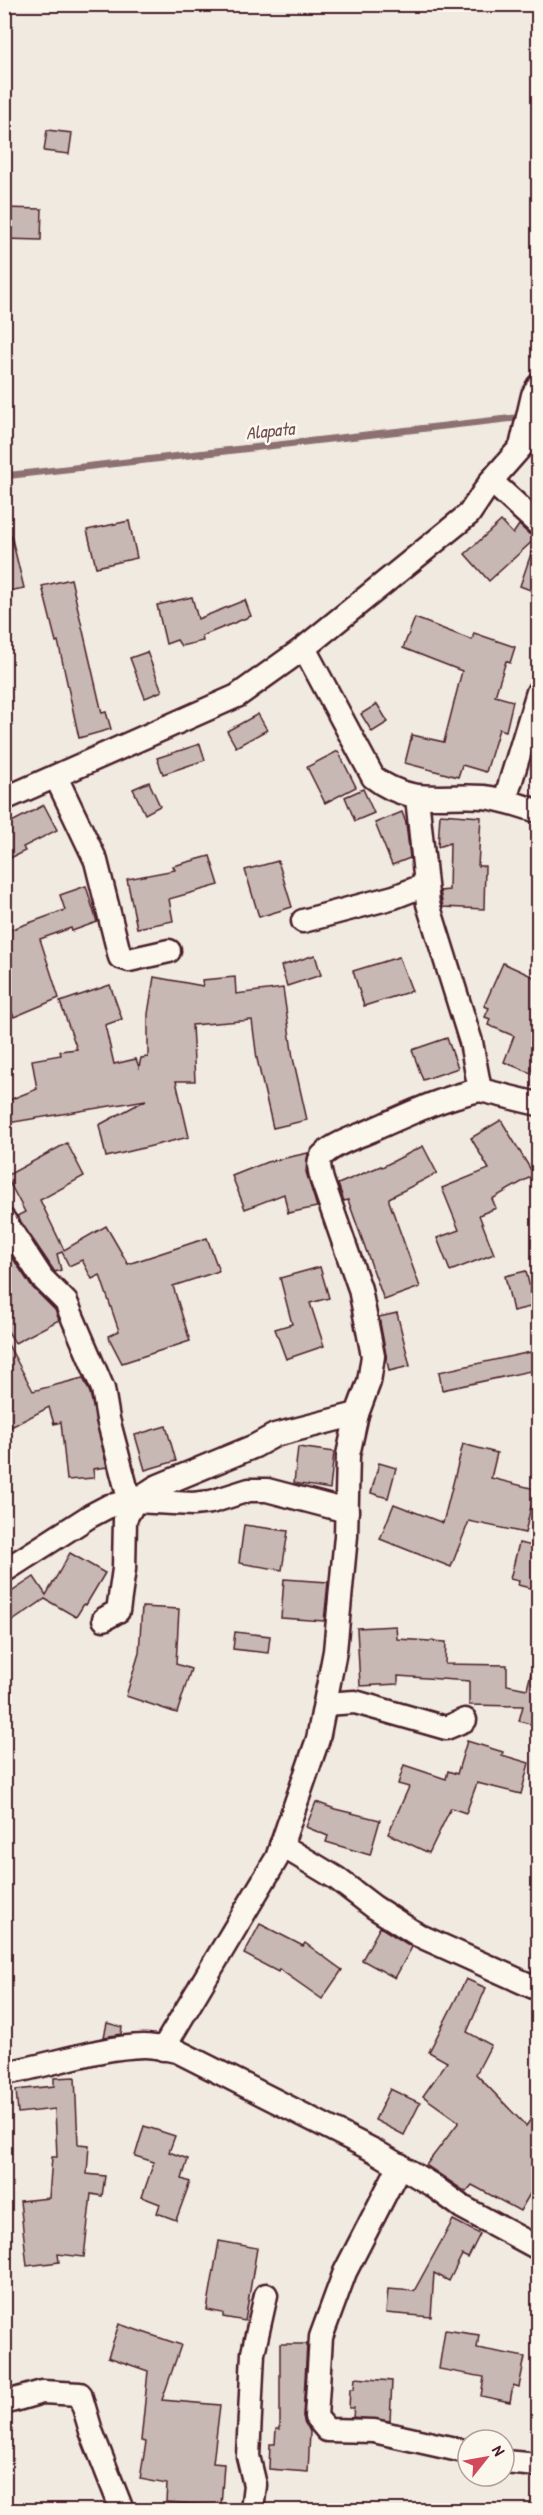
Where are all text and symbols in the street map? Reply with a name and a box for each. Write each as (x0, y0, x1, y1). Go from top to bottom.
water label: Alapata (244, 415, 297, 445)
north arrow (456, 2428, 516, 2488)
text: N (487, 2441, 511, 2460)

